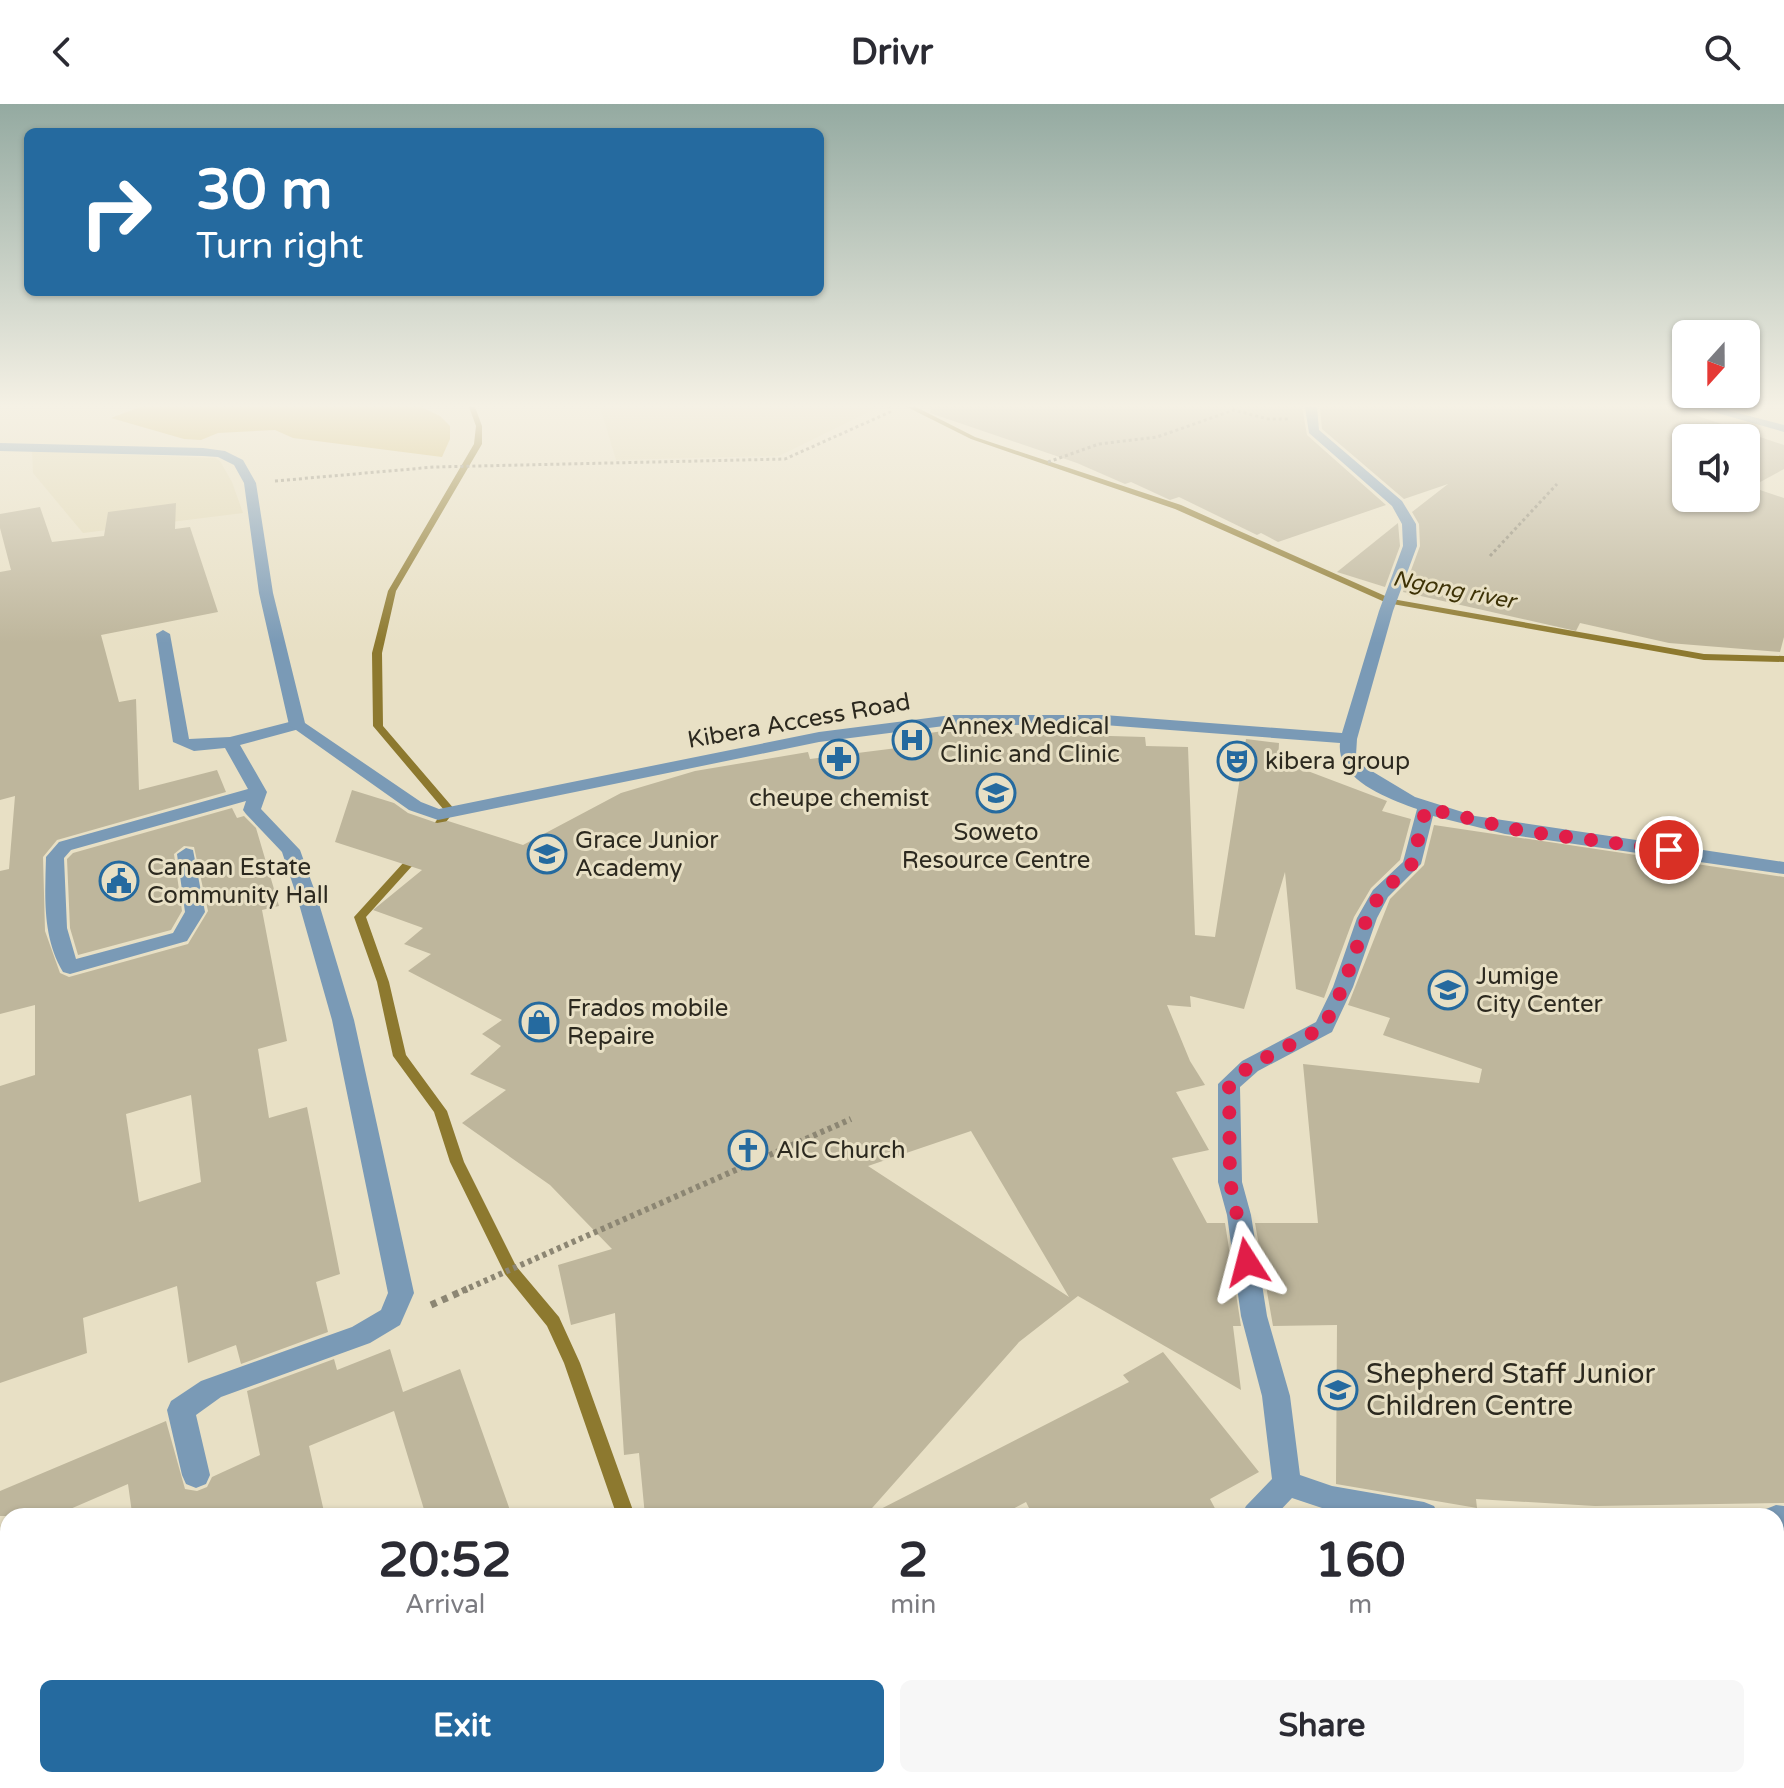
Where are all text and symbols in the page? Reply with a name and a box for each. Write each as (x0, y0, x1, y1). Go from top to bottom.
icon: back (40, 30, 84, 74)
icon: search (1700, 30, 1744, 74)
text: Drivr (851, 31, 933, 74)
text: 30 m (196, 157, 332, 224)
icon: right (64, 160, 168, 264)
text: Turn right (196, 225, 363, 268)
north arrow (1672, 320, 1760, 408)
map controls (1672, 320, 1760, 512)
button: sound (1672, 424, 1760, 512)
water label: Ngong river (1391, 565, 1520, 615)
street label: Kibera Access Road (685, 687, 913, 755)
place label: Annex Medical Clinic and Clinic (940, 712, 1120, 769)
hospital icon: Annex Medical Clinic and Clinic (891, 719, 933, 761)
pharmacy icon: cheupe chemist (818, 738, 860, 780)
theatre icon: kibera group (1216, 740, 1258, 782)
place label: kibera group (1265, 747, 1410, 776)
school or university icon: Soweto Resource Centre (975, 772, 1017, 814)
place label: cheupe chemist (749, 784, 929, 813)
pin (1635, 816, 1703, 884)
place label: Soweto Resource Centre (902, 818, 1090, 875)
place label: Grace Junior Academy (575, 826, 719, 883)
icon: arrive (1647, 828, 1691, 872)
school or university icon: Grace Junior Academy (526, 833, 568, 875)
place label: Canaan Estate Community Hall (147, 853, 329, 910)
public building icon: Canaan Estate Community Hall (98, 860, 140, 902)
place label: Jumige City Center (1476, 962, 1604, 1019)
school or university icon: Jumige City Center (1427, 969, 1469, 1011)
place label: Frados mobile Repaire (567, 994, 728, 1051)
shop icon: Frados mobile Repaire (518, 1001, 560, 1043)
church icon: AIC Church (727, 1129, 769, 1171)
place label: AIC Church (776, 1136, 906, 1165)
position arrow (1205, 1220, 1289, 1304)
place label: Shepherd Staff Junior Children Centre (1366, 1357, 1656, 1423)
school or university icon: Shepherd Staff Junior Children Centre (1317, 1369, 1359, 1411)
text: 20:52 (379, 1532, 512, 1590)
text: 2 (898, 1532, 928, 1590)
text: 160 (1315, 1532, 1405, 1590)
text: Arrival (405, 1589, 485, 1620)
text: min (890, 1589, 936, 1620)
text: m (1348, 1589, 1372, 1620)
button: Exit (40, 1680, 884, 1772)
button: Share (900, 1680, 1744, 1772)

